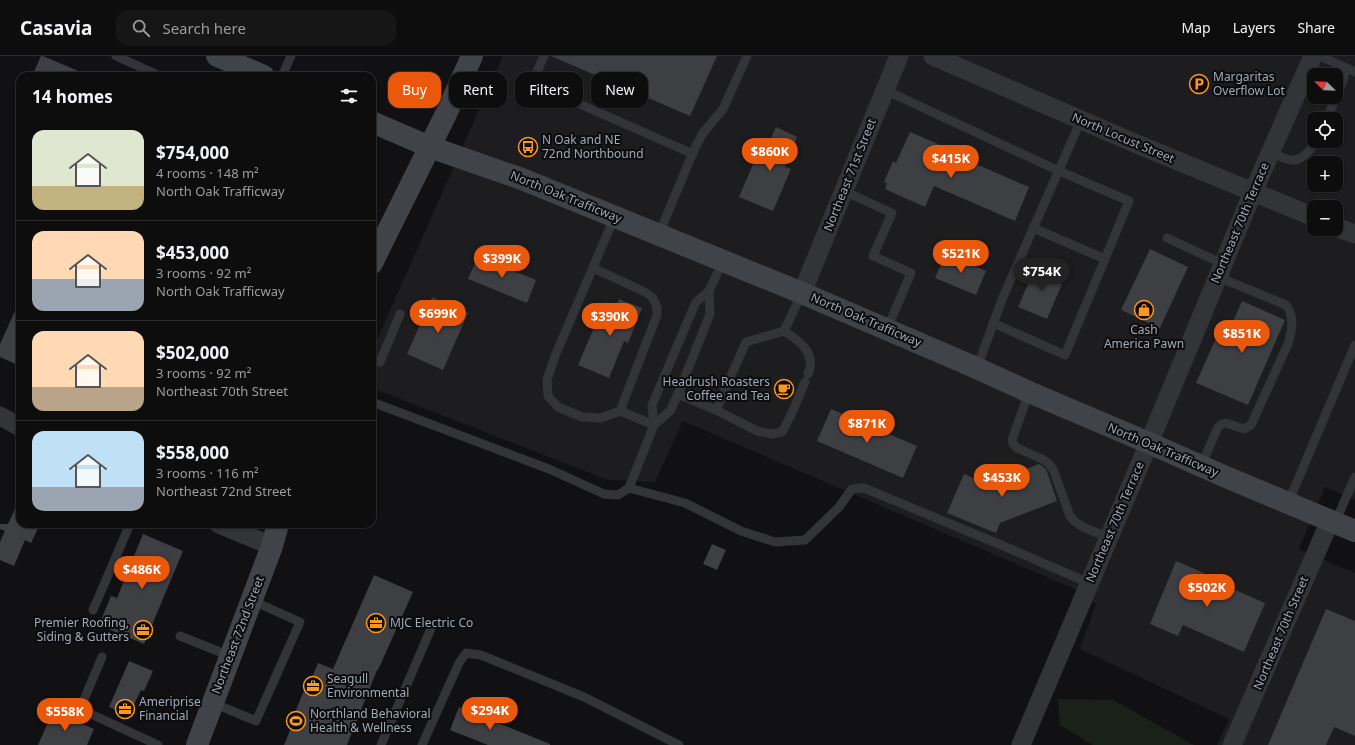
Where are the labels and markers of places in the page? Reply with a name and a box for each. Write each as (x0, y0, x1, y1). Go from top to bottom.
place label: Margaritas Overflow Lot (1213, 68, 1286, 99)
parking icon: Margaritas Overflow Lot (1188, 73, 1210, 95)
place label: N Oak and NE 72nd Northbound (542, 131, 644, 162)
bus stop icon: N Oak and NE 72nd Northbound (517, 136, 539, 158)
pin: $860K (742, 138, 798, 172)
pin: $415K (923, 145, 979, 179)
pin: $521K (933, 240, 989, 274)
pin: $399K (474, 245, 530, 279)
pin: $754K (1014, 258, 1070, 292)
shop icon: Cash America Pawn (1133, 299, 1155, 321)
pin: $699K (410, 300, 466, 334)
pin: $390K (582, 303, 638, 337)
pin: $851K (1214, 320, 1270, 354)
place label: Cash America Pawn (1104, 321, 1184, 352)
place label: Headrush Roasters Coffee and Tea (663, 373, 770, 404)
cafe icon: Headrush Roasters Coffee and Tea (773, 378, 795, 400)
pin: $871K (839, 410, 895, 444)
pin: $453K (974, 464, 1030, 498)
pin: $486K (114, 556, 170, 590)
pin: $502K (1179, 574, 1235, 608)
office icon: MJC Electric Co (365, 612, 387, 634)
place label: Premier Roofing, Siding & Gutters (34, 614, 129, 645)
place label: MJC Electric Co (390, 614, 473, 631)
office icon: Premier Roofing, Siding & Gutters (132, 619, 154, 641)
place label: Seagull Environmental (327, 670, 409, 701)
office icon: Seagull Environmental (302, 675, 324, 697)
place label: Ameriprise Financial (139, 693, 201, 724)
pin: $294K (462, 697, 518, 731)
pin: $558K (37, 698, 93, 732)
office icon: Ameriprise Financial (114, 698, 136, 720)
place label: Northland Behavioral Health & Wellness (310, 705, 431, 736)
sports icon: Northland Behavioral Health & Wellness (285, 710, 307, 732)

